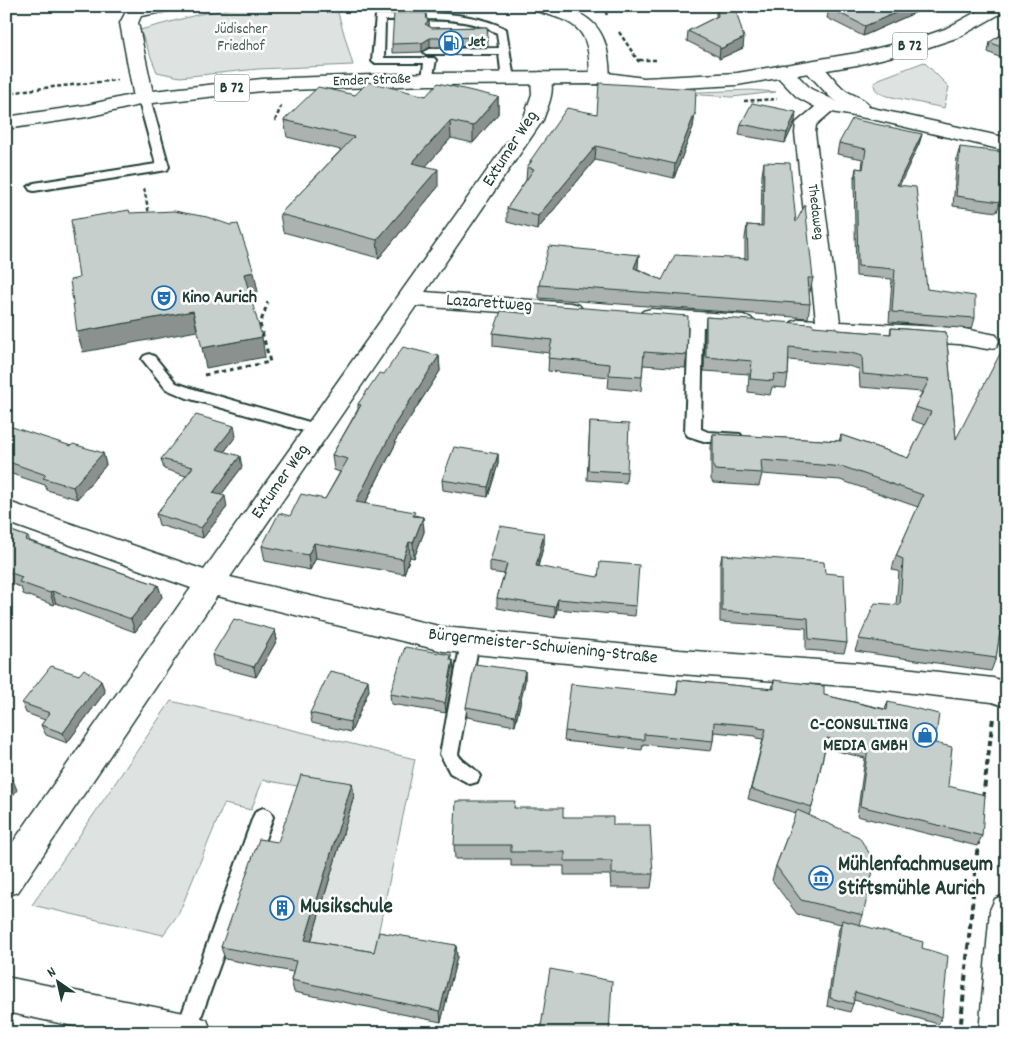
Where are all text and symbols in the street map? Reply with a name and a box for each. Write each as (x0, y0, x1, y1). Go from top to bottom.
park label: Jüdischer Friedhof (214, 19, 268, 58)
fuel station icon: Jet (438, 30, 464, 56)
place label: Jet (468, 32, 486, 54)
road number: B 72 (892, 32, 928, 59)
street label: Emder Straße (333, 69, 412, 93)
road number: B 72 (214, 75, 250, 102)
street label: Extumer Weg (477, 106, 545, 192)
street label: Thedaweg (801, 183, 829, 241)
theatre icon: Kino Aurich (151, 285, 177, 311)
place label: Kino Aurich (182, 286, 257, 311)
street label: Lazarettweg (445, 289, 533, 319)
street label: Extumer Weg (246, 439, 316, 525)
street label: Bürgermeister-Schwiening-Straße (427, 623, 659, 671)
place label: C-CONSULTING MEDIA GMBH (810, 713, 908, 759)
shop icon: C-CONSULTING MEDIA GMBH (912, 722, 938, 748)
place label: Mühlenfachmuseum Stiftsmühle Aurich (838, 851, 993, 905)
museum icon: Mühlenfachmuseum Stiftsmühle Aurich (808, 865, 834, 891)
place label: Musikschule (300, 893, 393, 923)
building icon: Musikschule (269, 895, 295, 921)
north arrow (32, 956, 82, 1006)
text: N (43, 963, 60, 983)

